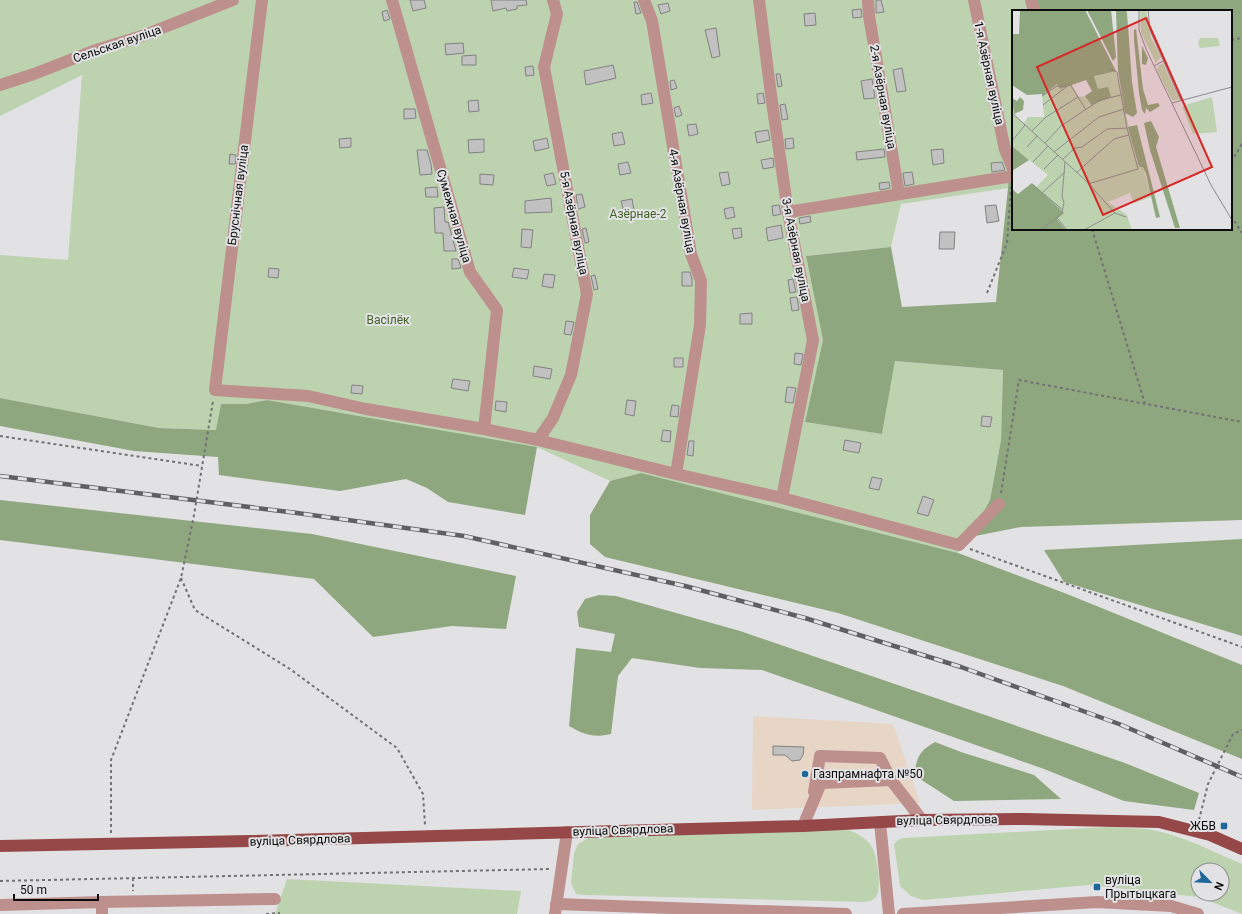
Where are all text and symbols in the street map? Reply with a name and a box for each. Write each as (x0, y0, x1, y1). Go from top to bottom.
inset map (1012, 10, 1232, 230)
street label: 1-я Азёрная вуліца (971, 20, 1007, 126)
street label: Сельская вуліца (71, 22, 163, 66)
street label: 2-я Азёрная вуліца (867, 44, 899, 150)
street label: Бруснічная вуліца (225, 144, 251, 246)
street label: 4-я Азёрная вуліца (666, 148, 698, 254)
street label: Сумежная вуліца (434, 168, 474, 264)
street label: 5-я Азёрная вуліца (557, 170, 591, 276)
street label: 3-я Азёрная вуліца (779, 197, 813, 303)
park label: Азёрнае-2 (610, 207, 667, 221)
park label: Васілёк (367, 313, 410, 327)
place label: Газпрамнафта №50 (813, 767, 923, 781)
marker: Газпрамнафта №50 (800, 769, 810, 779)
street label: вуліца Свярдлова (896, 812, 998, 828)
place label: ЖБВ (1190, 819, 1216, 833)
street label: вуліца Свярдлова (572, 821, 674, 839)
marker: ЖБВ (1219, 821, 1229, 831)
street label: вуліца Свярдлова (249, 831, 351, 849)
north arrow (1190, 862, 1230, 902)
place label: вуліца Прытыцкага (1105, 873, 1176, 901)
scale bar (14, 876, 98, 902)
text: N (1211, 880, 1226, 892)
marker: вуліца Прытыцкага (1092, 882, 1102, 892)
text: 50 m (20, 883, 47, 897)

